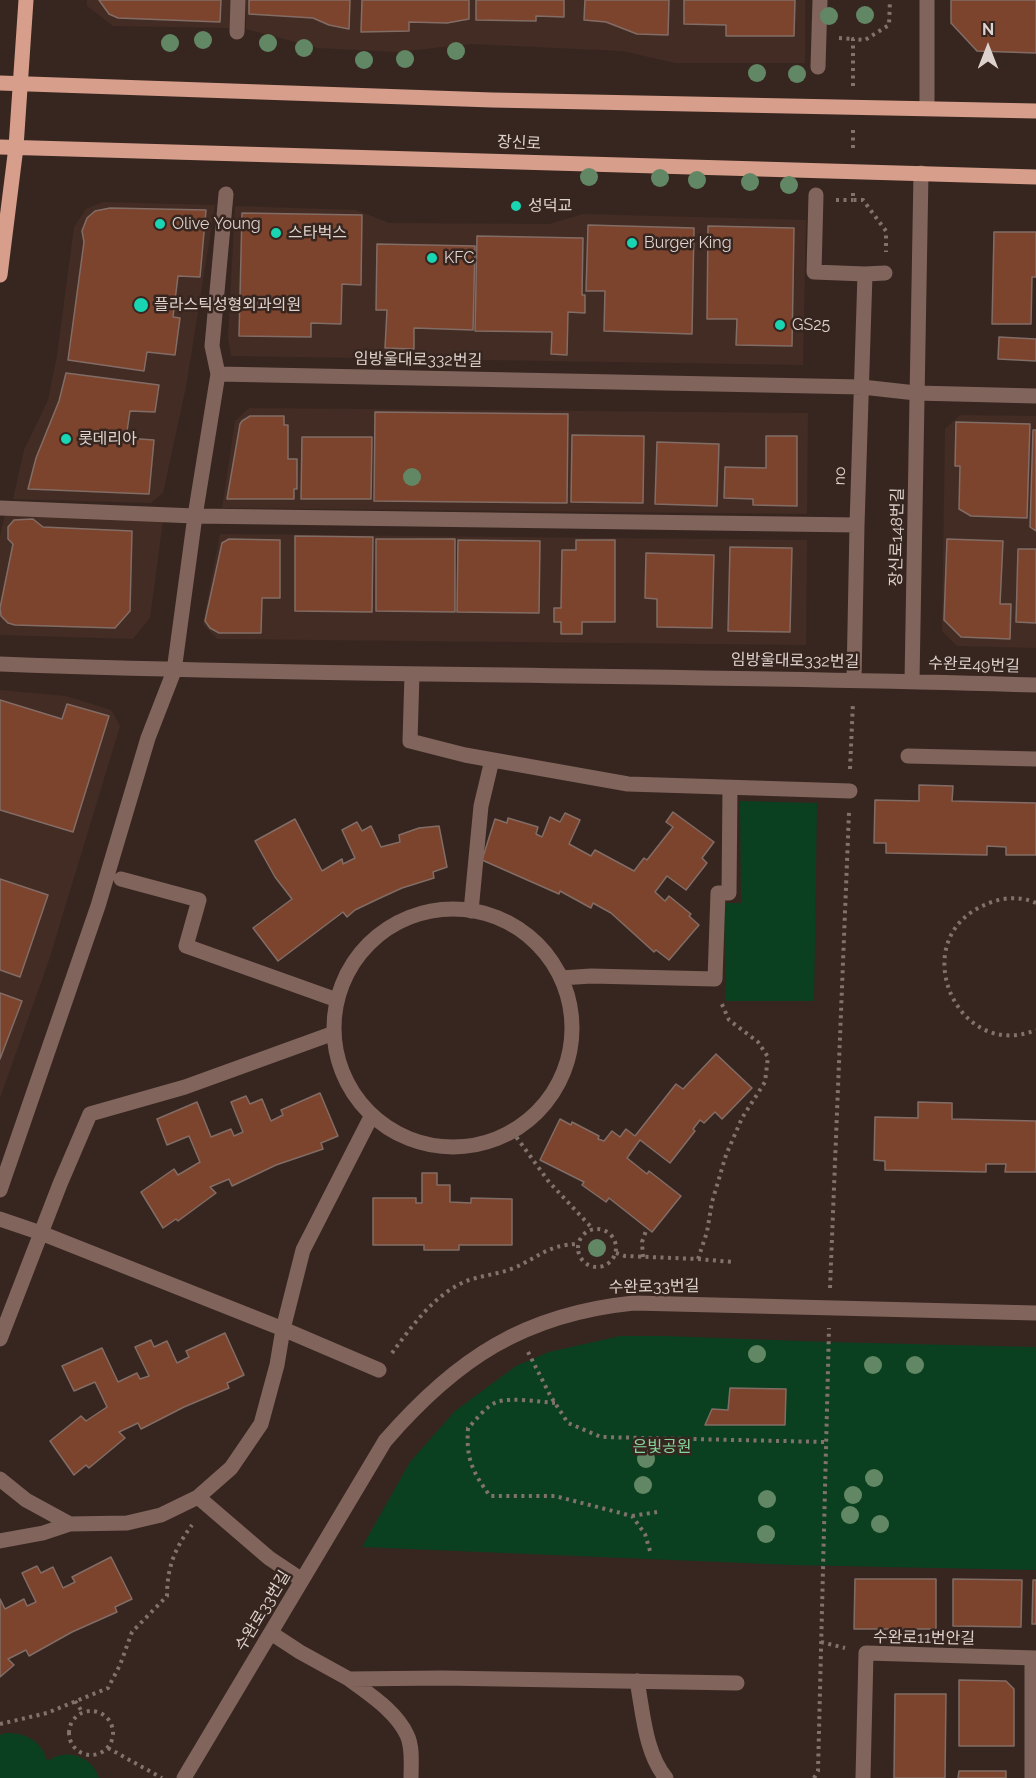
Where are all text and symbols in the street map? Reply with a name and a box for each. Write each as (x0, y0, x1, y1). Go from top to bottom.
north arrow (958, 18, 1018, 78)
text: N (982, 20, 994, 39)
street label: 장신로 (496, 132, 542, 154)
place label: 성덕교 (528, 196, 572, 216)
marker: 성덕교 (509, 199, 523, 213)
place label: Olive Young (172, 214, 261, 234)
marker: Olive Young (153, 217, 167, 231)
place label: 스타벅스 (288, 223, 347, 243)
marker: 스타벅스 (269, 226, 283, 240)
place label: Burger King (644, 233, 732, 253)
marker: Burger King (625, 236, 639, 250)
place label: KFC (444, 248, 474, 268)
marker: KFC (425, 251, 439, 265)
place label: 플라스틱성형외과의원 (154, 295, 301, 315)
marker: 플라스틱성형외과의원 (132, 296, 150, 314)
place label: GS25 (792, 315, 830, 335)
marker: GS25 (773, 318, 787, 332)
street label: 임방울대로332번길 (354, 349, 482, 371)
place label: 롯데리아 (78, 429, 137, 449)
marker: 롯데리아 (59, 432, 73, 446)
street label: no (830, 466, 850, 486)
street label: 장신로148번길 (887, 488, 907, 586)
street label: 임방울대로332번길 (731, 650, 859, 672)
street label: 수완로49번길 (928, 654, 1020, 676)
street label: 수완로33번길 (608, 1277, 700, 1297)
park label: 은빛공원 (633, 1437, 691, 1457)
street label: 수완로33번길 (231, 1567, 295, 1655)
street label: 수완로11번안길 (873, 1628, 975, 1648)

